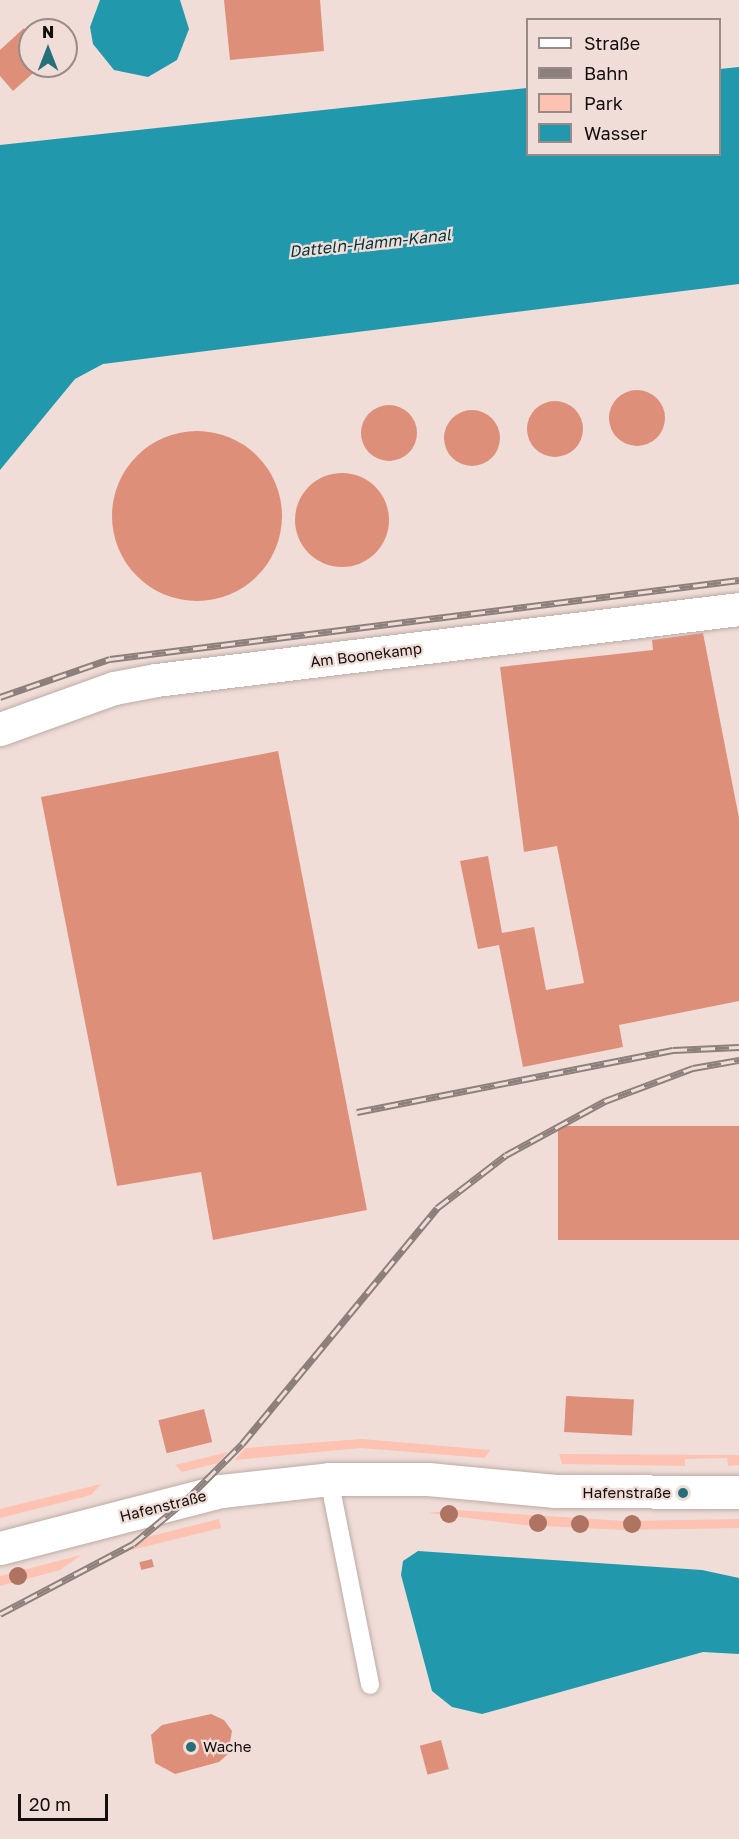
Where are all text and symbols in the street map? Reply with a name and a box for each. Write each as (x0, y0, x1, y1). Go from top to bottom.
north arrow (18, 18, 78, 78)
legend (526, 18, 721, 156)
text: N (42, 22, 54, 42)
text: Straße (584, 32, 640, 54)
text: Bahn (584, 62, 628, 84)
text: Park (584, 92, 623, 114)
text: Wasser (584, 122, 647, 144)
water label: Datteln-Hamm-Kanal (288, 225, 452, 261)
street label: Am Boonekamp (309, 639, 423, 671)
place label: Hafenstraße (582, 1484, 671, 1502)
marker: Hafenstraße (676, 1486, 690, 1500)
street label: Hafenstraße (118, 1487, 208, 1525)
place label: Wache (203, 1738, 251, 1756)
marker: Wache (184, 1740, 198, 1754)
scale bar (21, 1782, 111, 1820)
text: 20 m (29, 1793, 71, 1815)

